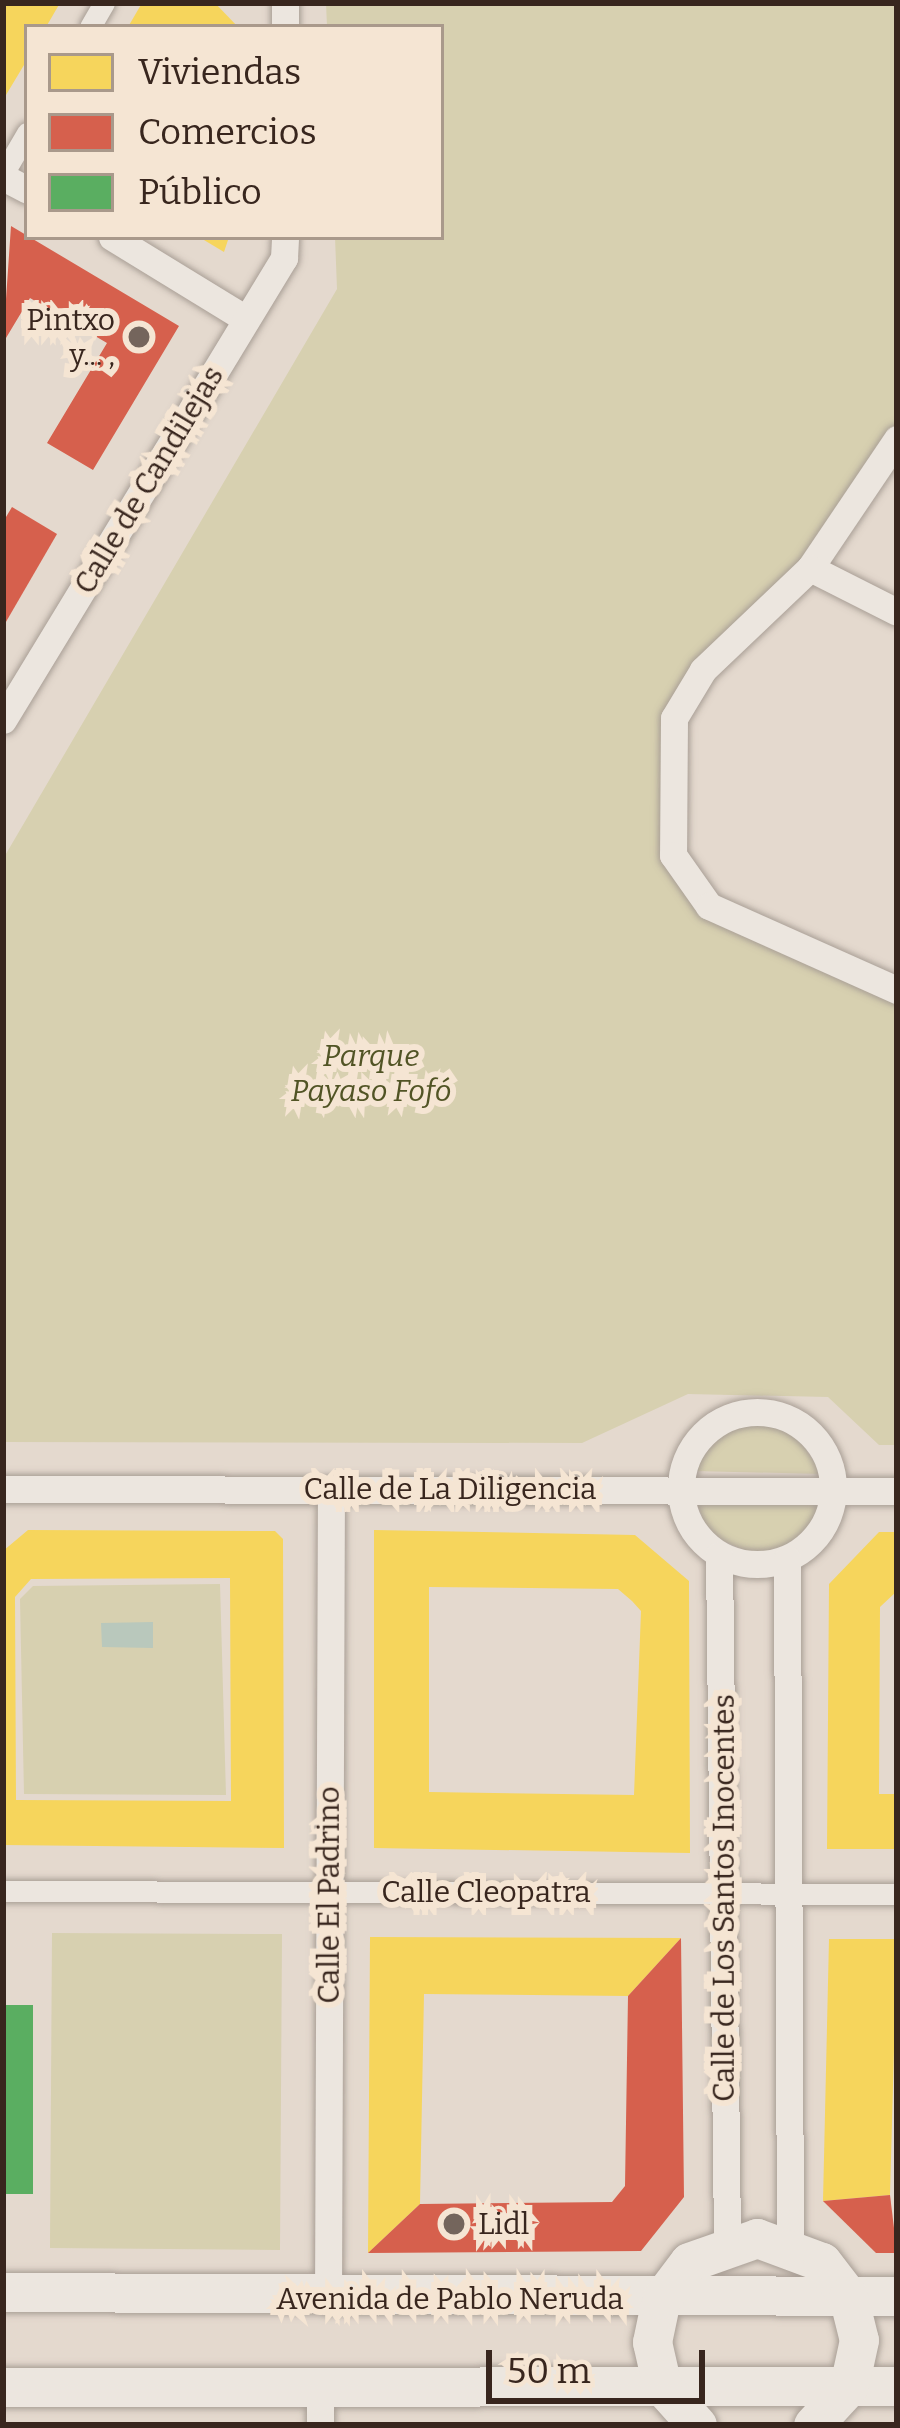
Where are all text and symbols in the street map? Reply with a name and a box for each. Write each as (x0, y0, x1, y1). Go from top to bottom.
legend (24, 24, 444, 240)
text: Viviendas (138, 50, 301, 94)
text: Comercios (138, 110, 317, 154)
text: Público (138, 170, 262, 214)
place label: Pintxo y... , (26, 302, 115, 372)
marker: Pintxo y... , (126, 324, 152, 350)
street label: Calle de Candilejas (67, 360, 231, 600)
park label: Parque Payaso Fofó (291, 1038, 451, 1108)
street label: Calle de La Diligencia (304, 1471, 596, 1507)
street label: Calle de Los Santos Inocentes (706, 1694, 742, 2102)
street label: Calle El Padrino (311, 1786, 347, 2004)
street label: Calle Cleopatra (381, 1874, 591, 1910)
place label: Lidl (478, 2206, 529, 2242)
marker: Lidl (441, 2211, 467, 2237)
street label: Avenida de Pablo Neruda (276, 2281, 624, 2317)
scale bar (492, 2326, 711, 2400)
text: 50 m (507, 2349, 591, 2393)

